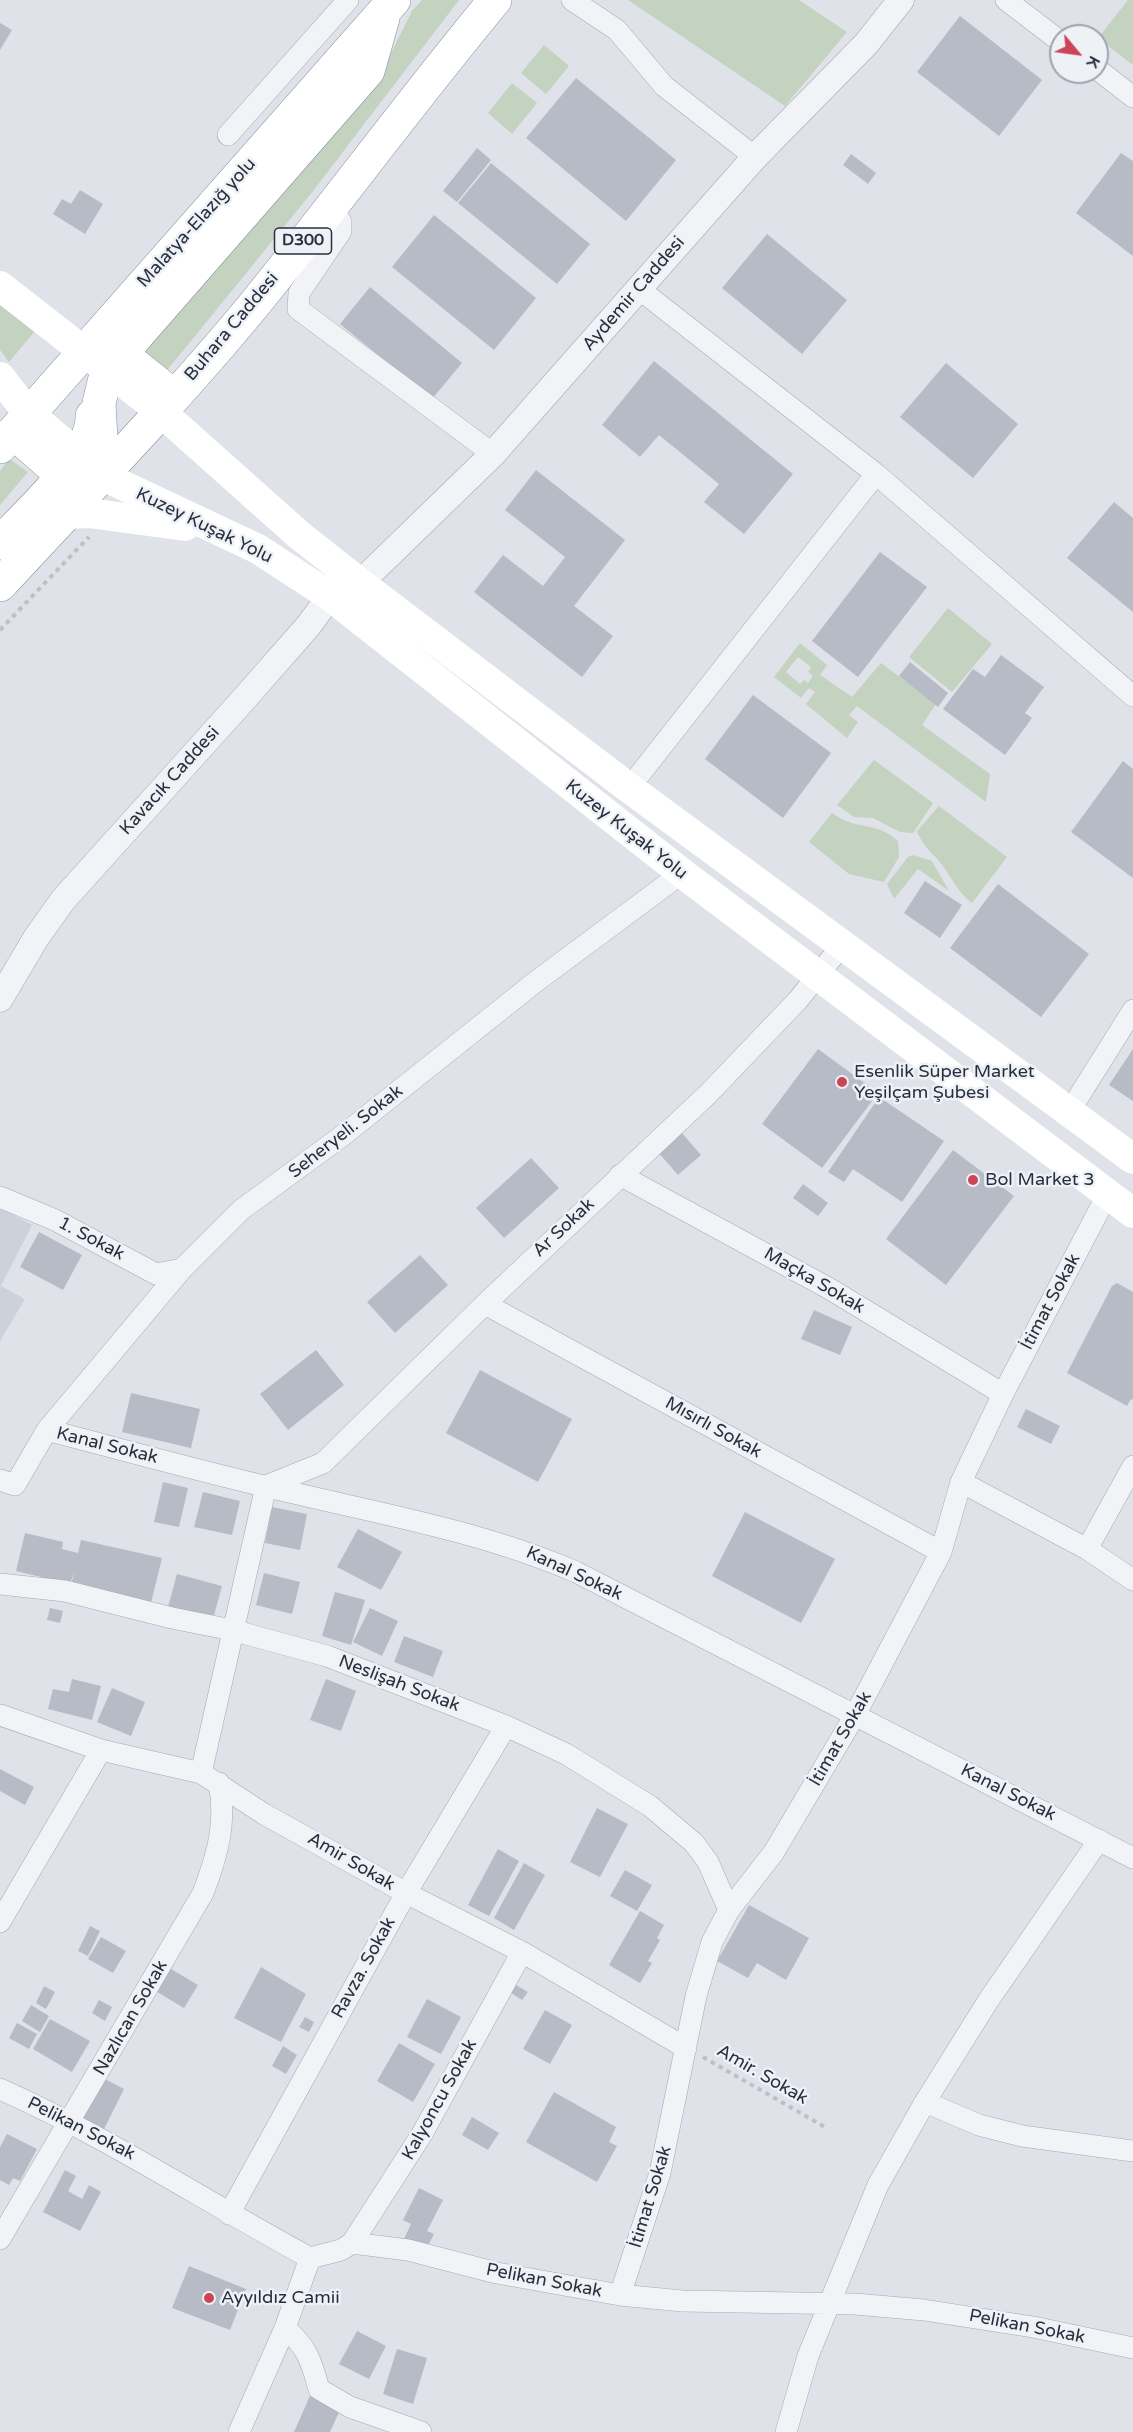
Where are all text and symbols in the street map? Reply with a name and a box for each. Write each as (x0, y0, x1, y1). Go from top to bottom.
north arrow (1049, 24, 1109, 84)
text: K (1082, 52, 1104, 71)
street label: Malatya-Elazığ yolu (133, 154, 261, 292)
road number: D300 (274, 228, 332, 254)
street label: Aydemir Caddesi (578, 232, 690, 356)
street label: Buhara Caddesi (180, 268, 284, 386)
street label: Kuzey Kuşak Yolu (132, 484, 276, 568)
street label: Kavacık Caddesi (116, 722, 224, 840)
street label: Kuzey Kuşak Yolu (561, 776, 691, 884)
place label: Esenlik Süper Market Yeşilçam Şubesi (854, 1061, 1035, 1104)
marker: Esenlik Süper Market Yeşilçam Şubesi (835, 1075, 849, 1089)
street label: Seheryeli. Sokak (285, 1081, 407, 1183)
place label: Bol Market 3 (985, 1169, 1095, 1191)
marker: Bol Market 3 (966, 1173, 980, 1187)
street label: Ar Sokak (529, 1194, 599, 1262)
street label: 1. Sokak (54, 1213, 128, 1265)
street label: Maçka Sokak (760, 1243, 868, 1319)
street label: İtimat Sokak (1017, 1250, 1085, 1354)
street label: Mısırlı Sokak (661, 1393, 765, 1463)
street label: Kanal Sokak (54, 1423, 160, 1469)
street label: Kanal Sokak (522, 1542, 626, 1606)
street label: Neslişah Sokak (335, 1651, 463, 1717)
street label: İtimat Sokak (805, 1688, 877, 1790)
street label: Kanal Sokak (957, 1760, 1059, 1826)
street label: Amir Sokak (303, 1828, 399, 1896)
street label: Ravza. Sokak (327, 1914, 401, 2022)
street label: Nazlıcan Sokak (89, 1957, 173, 2079)
street label: Kalyoncu Sokak (398, 2036, 482, 2164)
street label: Amir. Sokak (713, 2040, 811, 2110)
street label: Pelikan Sokak (24, 2093, 138, 2165)
street label: İtimat Sokak (625, 2143, 677, 2251)
street label: Pelikan Sokak (484, 2259, 604, 2303)
place label: Ayyıldız Camii (221, 2287, 340, 2309)
marker: Ayyıldız Camii (202, 2291, 216, 2305)
street label: Pelikan Sokak (967, 2305, 1087, 2349)

